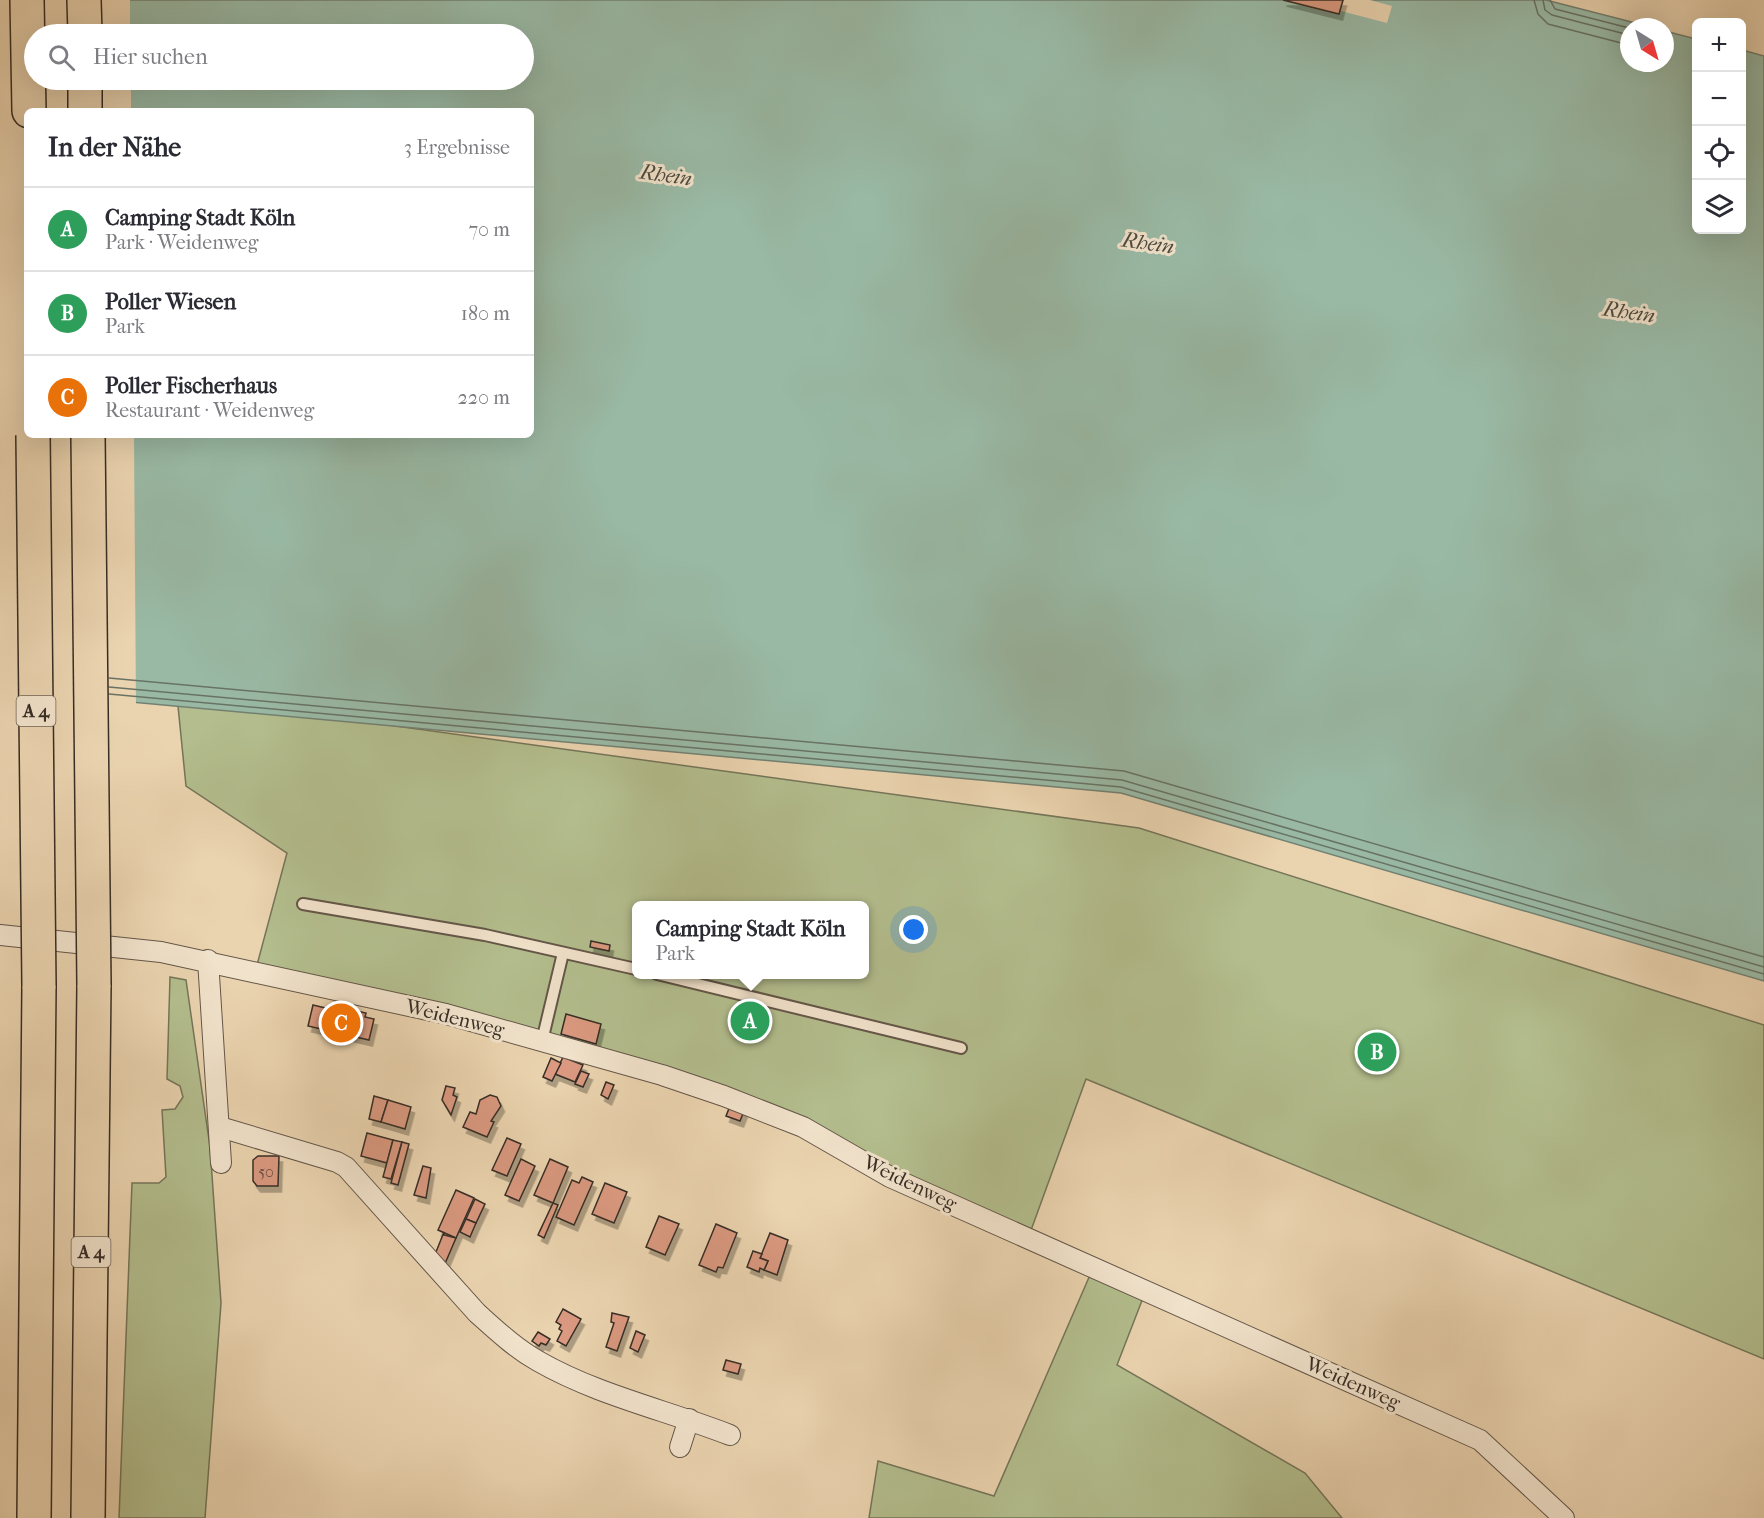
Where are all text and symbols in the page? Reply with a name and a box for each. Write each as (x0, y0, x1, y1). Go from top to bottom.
north arrow (1620, 18, 1674, 72)
map controls (1692, 18, 1746, 234)
button: + (1692, 18, 1746, 72)
search box (24, 24, 534, 90)
icon: search (45, 41, 78, 74)
text: Hier suchen (93, 44, 208, 70)
button: − (1692, 72, 1746, 126)
button: locate (1692, 126, 1746, 180)
text: In der Nähe (48, 132, 181, 163)
text: 3 Ergebnisse (404, 136, 510, 159)
water label: Rhein (636, 159, 694, 191)
button: layers (1692, 180, 1746, 234)
text: Camping Stadt Köln (105, 205, 295, 231)
text: A (61, 218, 74, 241)
text: 70 m (468, 218, 510, 241)
water label: Rhein (1118, 227, 1176, 259)
text: Park · Weidenweg (105, 231, 258, 254)
text: Poller Wiesen (105, 289, 236, 315)
water label: Rhein (1599, 296, 1657, 328)
text: B (61, 302, 74, 325)
text: 180 m (461, 302, 510, 325)
text: Park (105, 315, 145, 338)
text: Poller Fischerhaus (105, 373, 277, 399)
text: C (61, 386, 74, 409)
text: 220 m (457, 386, 510, 409)
text: Restaurant · Weidenweg (105, 399, 314, 422)
road number: A 4 (16, 696, 56, 726)
popup (632, 901, 869, 979)
your location (899, 915, 928, 944)
text: Camping Stadt Köln (655, 916, 846, 942)
text: Park (655, 942, 695, 965)
street label: Weidenweg (402, 994, 507, 1041)
pin: A (730, 998, 770, 1044)
pin: C (322, 1000, 360, 1046)
pin: B (1358, 1030, 1396, 1074)
street label: Weidenweg (859, 1150, 961, 1216)
house number: 50 (258, 1162, 274, 1181)
road number: A 4 (72, 1237, 110, 1267)
street label: Weidenweg (1301, 1352, 1404, 1414)

